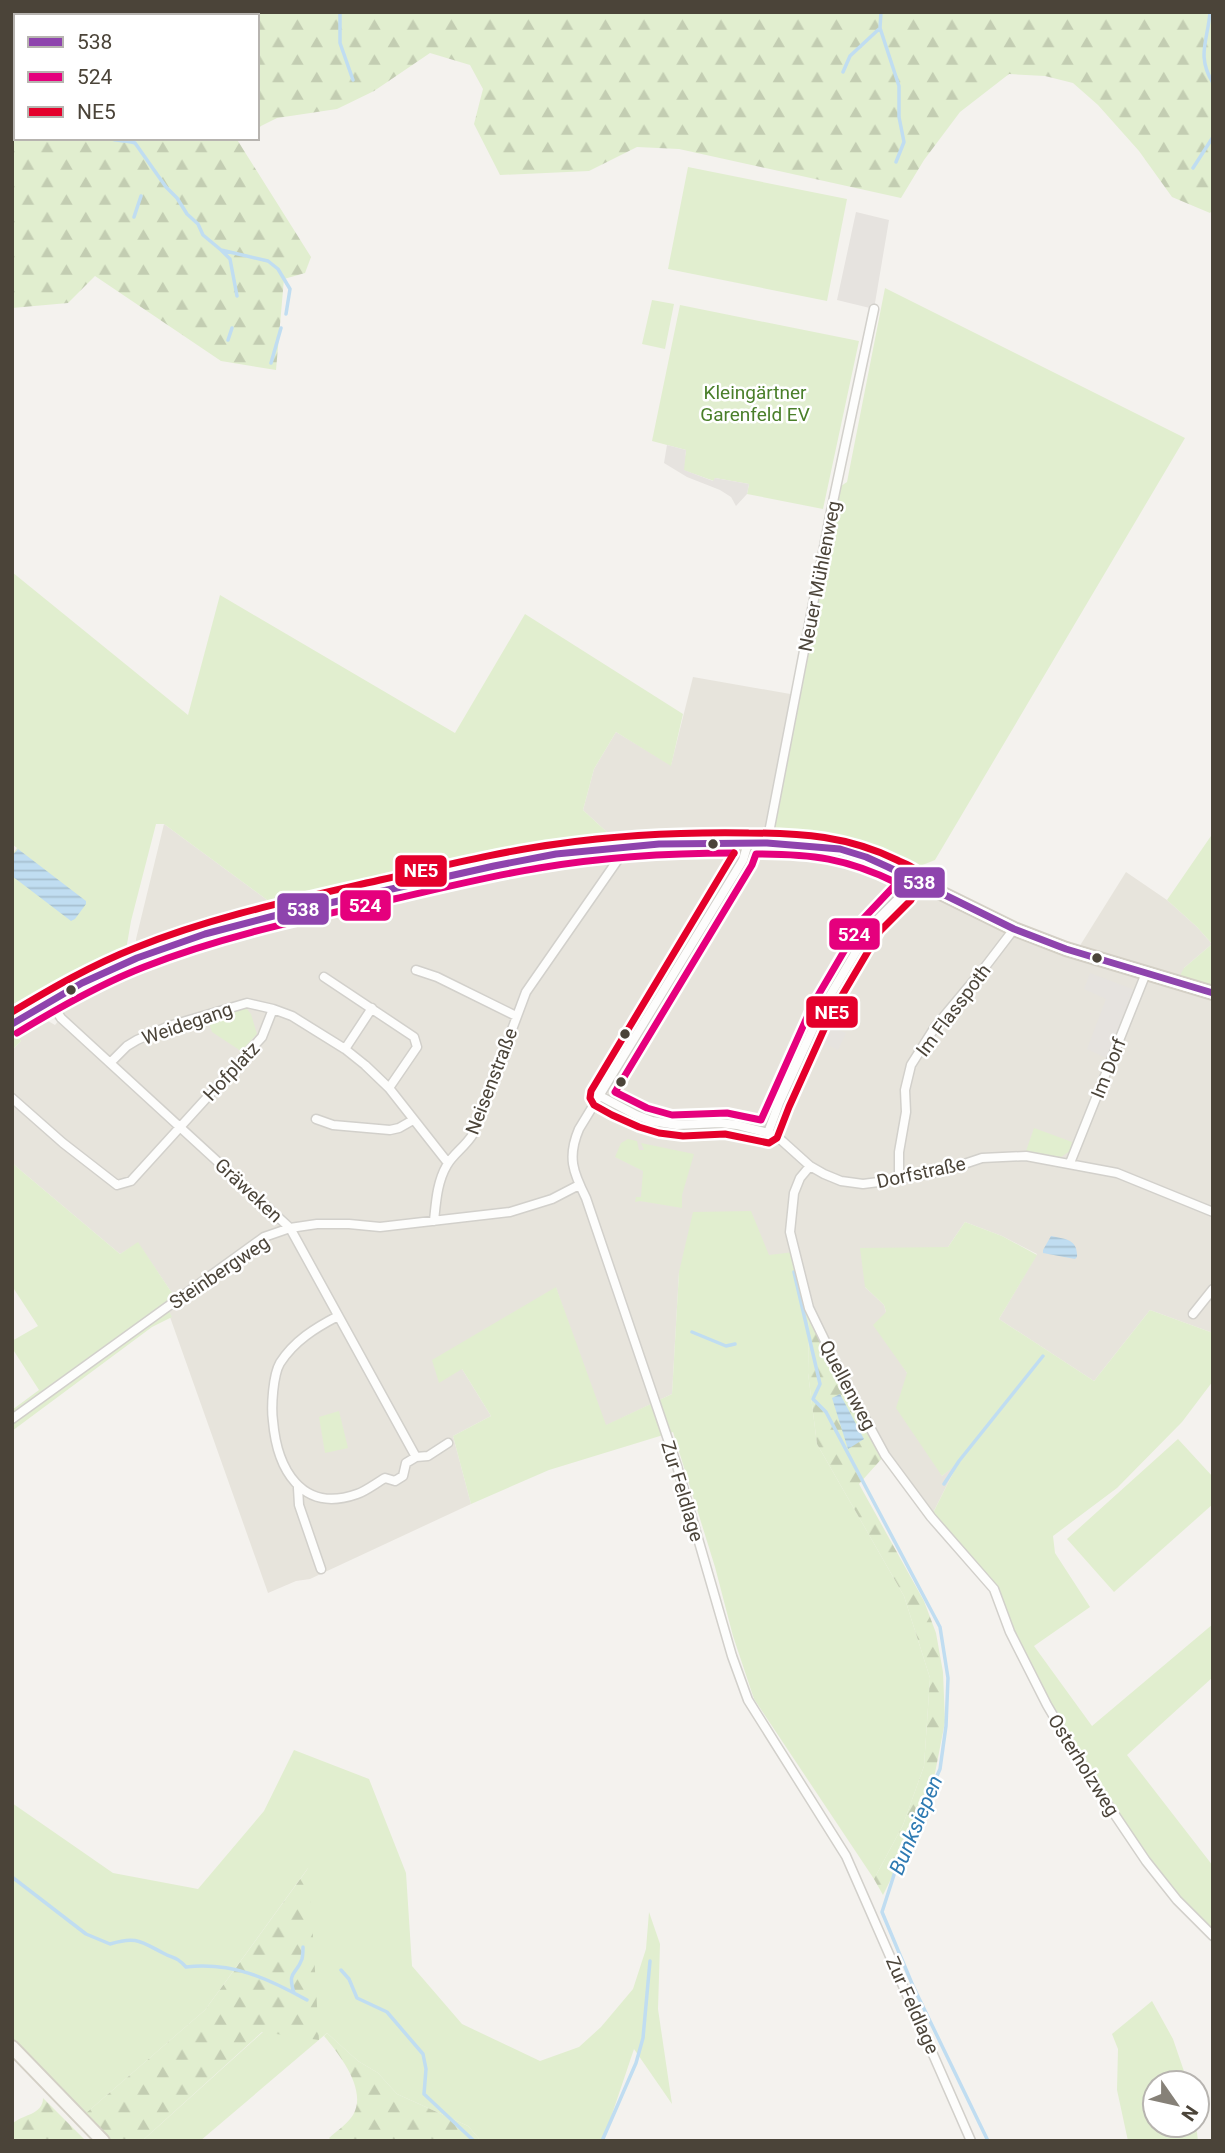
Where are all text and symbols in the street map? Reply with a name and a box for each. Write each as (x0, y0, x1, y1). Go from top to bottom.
legend (14, 14, 259, 140)
text: 538 (77, 30, 112, 54)
text: 524 (77, 65, 113, 89)
text: NE5 (77, 100, 116, 124)
park label: Kleingärtner Garenfeld EV (700, 381, 810, 426)
street label: Neuer Mühlenweg (794, 499, 845, 653)
unlabelled marker (706, 837, 720, 851)
line badge: NE5 (394, 854, 448, 888)
text: NE5 (404, 859, 439, 882)
line badge: 538 (893, 866, 946, 899)
text: 538 (903, 871, 935, 894)
line badge: 524 (339, 889, 392, 922)
line badge: 538 (276, 892, 330, 926)
text: 524 (349, 894, 381, 917)
text: 538 (287, 898, 319, 921)
line badge: 524 (828, 917, 881, 951)
text: 524 (838, 923, 870, 946)
unlabelled marker (1090, 951, 1104, 965)
street label: Im Flasspoth (911, 960, 996, 1061)
unlabelled marker (64, 983, 78, 997)
line badge: NE5 (805, 995, 859, 1029)
street label: Weidegang (139, 997, 235, 1050)
text: NE5 (815, 1001, 850, 1024)
street label: Neisenstraße (461, 1025, 522, 1138)
unlabelled marker (618, 1027, 632, 1041)
street label: Im Dorf (1086, 1034, 1131, 1102)
street label: Hofplatz (198, 1037, 264, 1106)
unlabelled marker (614, 1075, 628, 1089)
street label: Dorfstraße (875, 1152, 968, 1193)
street label: Gräweken (210, 1153, 287, 1227)
street label: Steinbergweg (165, 1231, 274, 1314)
street label: Quellenweg (814, 1336, 881, 1434)
street label: Zur Feldlage (656, 1438, 709, 1544)
street label: Osterholzweg (1043, 1710, 1124, 1821)
water label: Bunksiepen (884, 1772, 948, 1878)
street label: Zur Feldlage (881, 1953, 944, 2057)
north arrow (1141, 2069, 1211, 2139)
text: N (1176, 2101, 1203, 2125)

